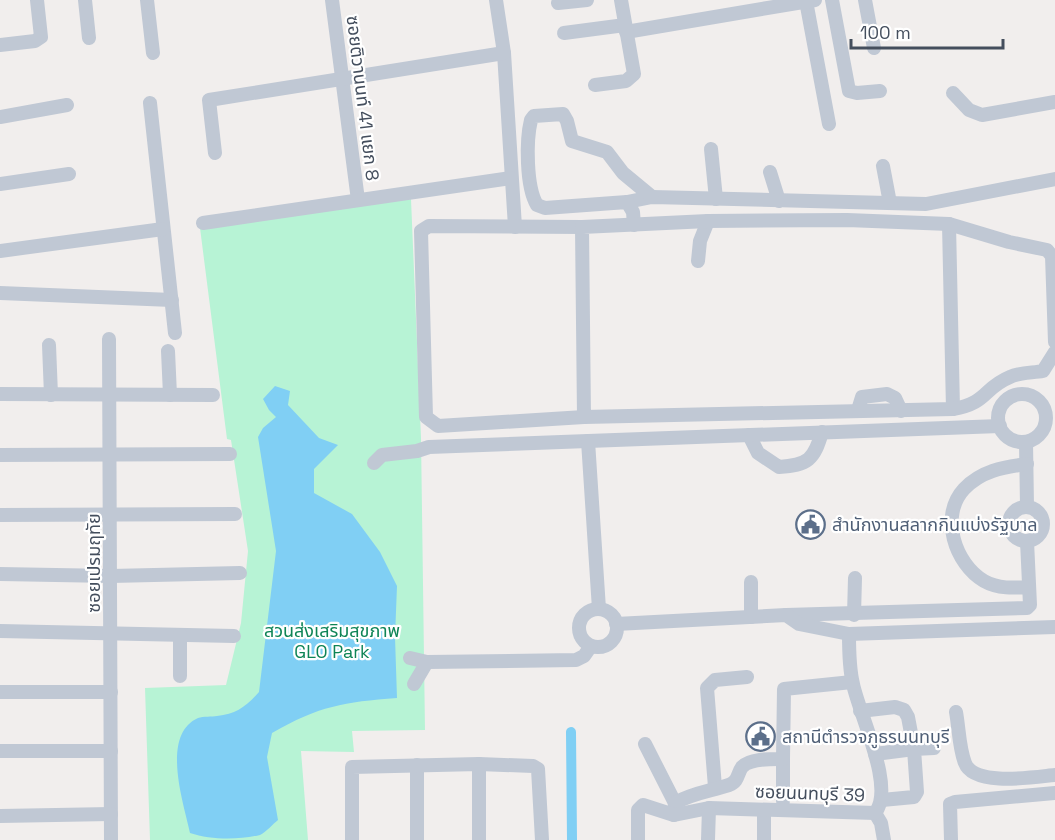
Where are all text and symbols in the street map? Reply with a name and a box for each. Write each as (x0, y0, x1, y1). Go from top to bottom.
scale bar (851, 12, 1002, 50)
street label: ซอยติวานนท์ 41 แยก 8 (341, 14, 385, 182)
text: 100 m (860, 21, 911, 44)
public building icon: สำนักงานสลากกินแบ่งรัฐบาล (795, 508, 827, 540)
street label: ซอยเปรมฤทัย (82, 513, 105, 613)
place label: สำนักงานสลากกินแบ่งรัฐบาล (832, 513, 1038, 536)
park label: สวนส่งเสริมสุขภาพ GLO Park (264, 619, 400, 663)
public building icon: สถานีตำรวจภูธรนนทบุรี (745, 720, 777, 752)
place label: สถานีตำรวจภูธรนนทบุรี (782, 725, 950, 749)
street label: ซอยนนทบุรี 39 (755, 780, 865, 806)

